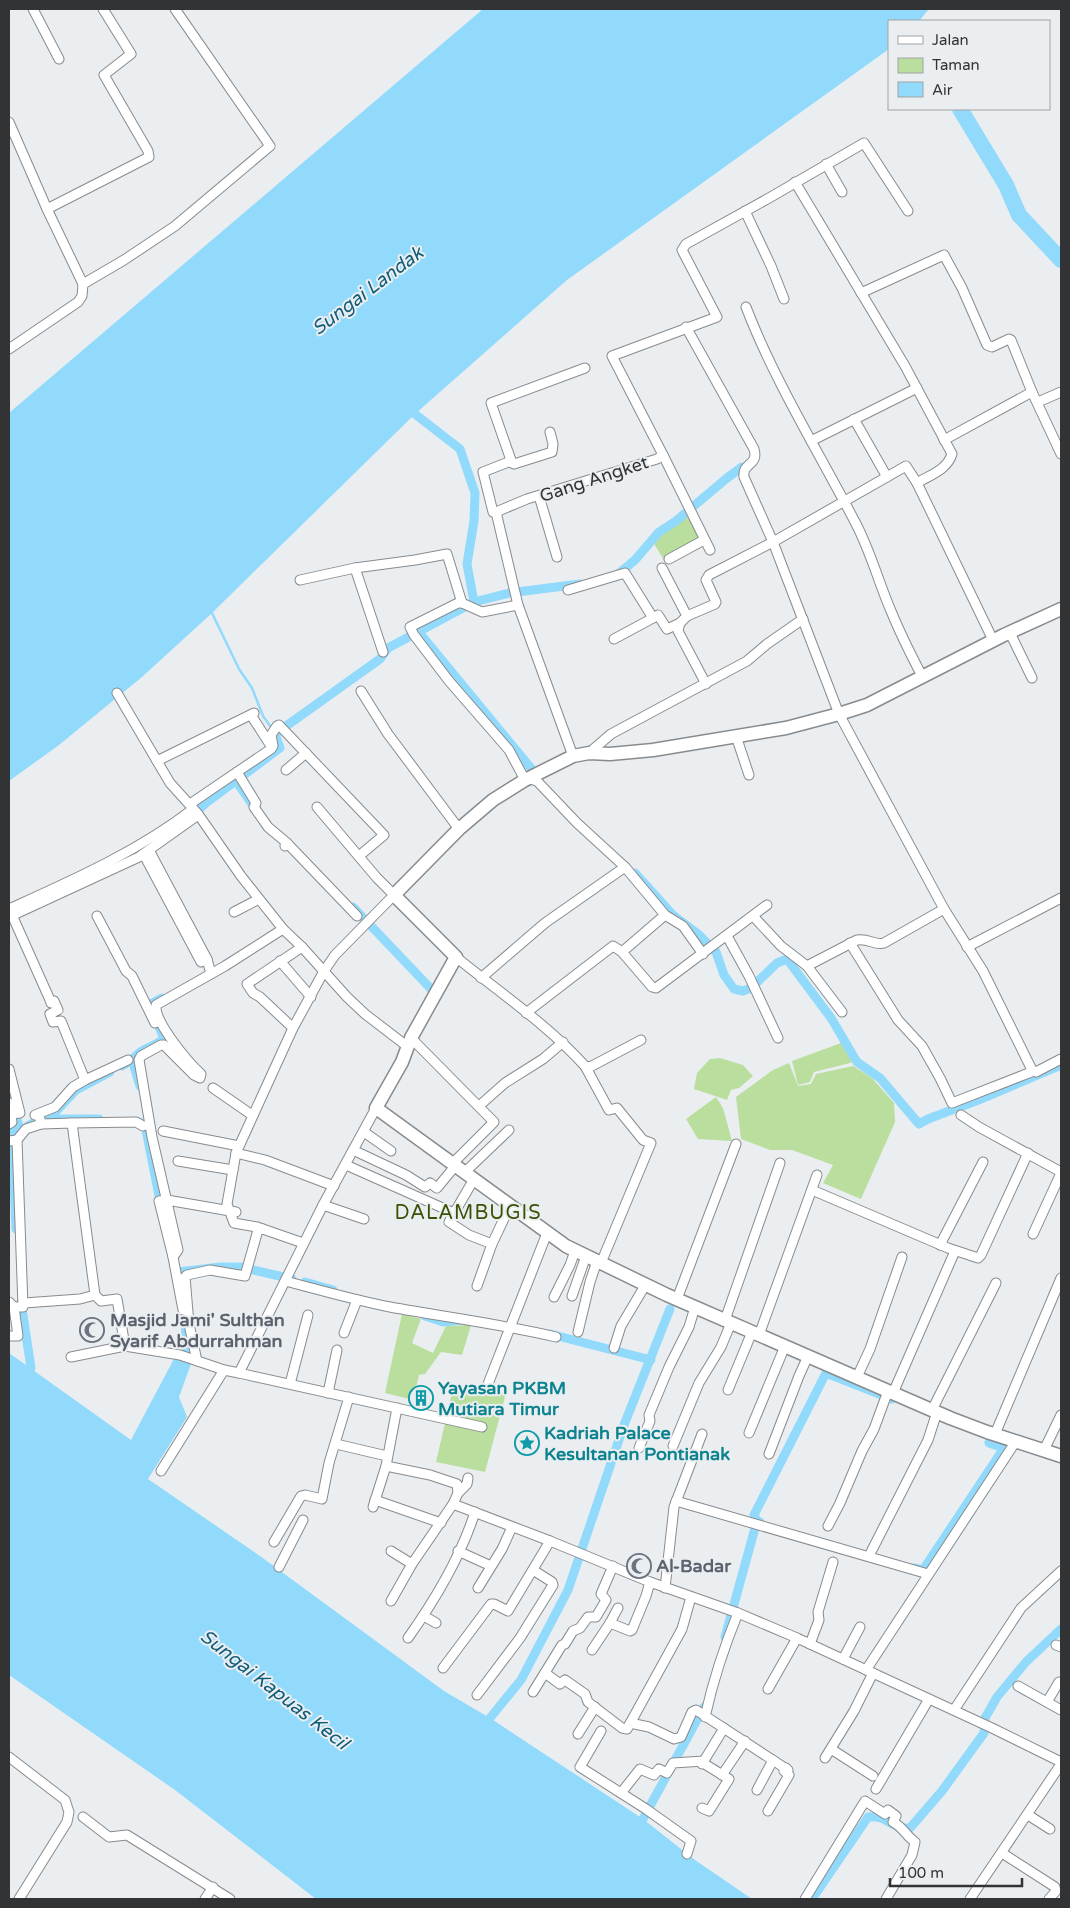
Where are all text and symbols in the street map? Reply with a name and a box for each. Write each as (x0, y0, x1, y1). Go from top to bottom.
legend (888, 20, 1050, 110)
text: Jalan (932, 31, 969, 49)
text: Taman (932, 56, 980, 74)
text: Air (932, 81, 953, 99)
water label: Sungai Landak (308, 241, 429, 340)
street label: Gang Angket (537, 451, 651, 507)
district label: DALAMBUGIS (394, 1201, 542, 1225)
place label: Masjid Jami' Sulthan Syarif Abdurrahman (110, 1309, 285, 1352)
mosque icon: Masjid Jami' Sulthan Syarif Abdurrahman (79, 1317, 105, 1343)
place label: Yayasan PKBM Mutiara Timur (438, 1377, 566, 1420)
building icon: Yayasan PKBM Mutiara Timur (408, 1385, 434, 1411)
place label: Kadriah Palace Kesultanan Pontianak (544, 1422, 730, 1465)
place icon: Kadriah Palace Kesultanan Pontianak (514, 1430, 540, 1456)
mosque icon: Al-Badar (626, 1553, 652, 1579)
place label: Al-Badar (656, 1555, 732, 1577)
water label: Sungai Kapuas Kecil (196, 1625, 355, 1756)
scale bar (890, 1856, 1022, 1888)
text: 100 m (898, 1864, 944, 1882)

